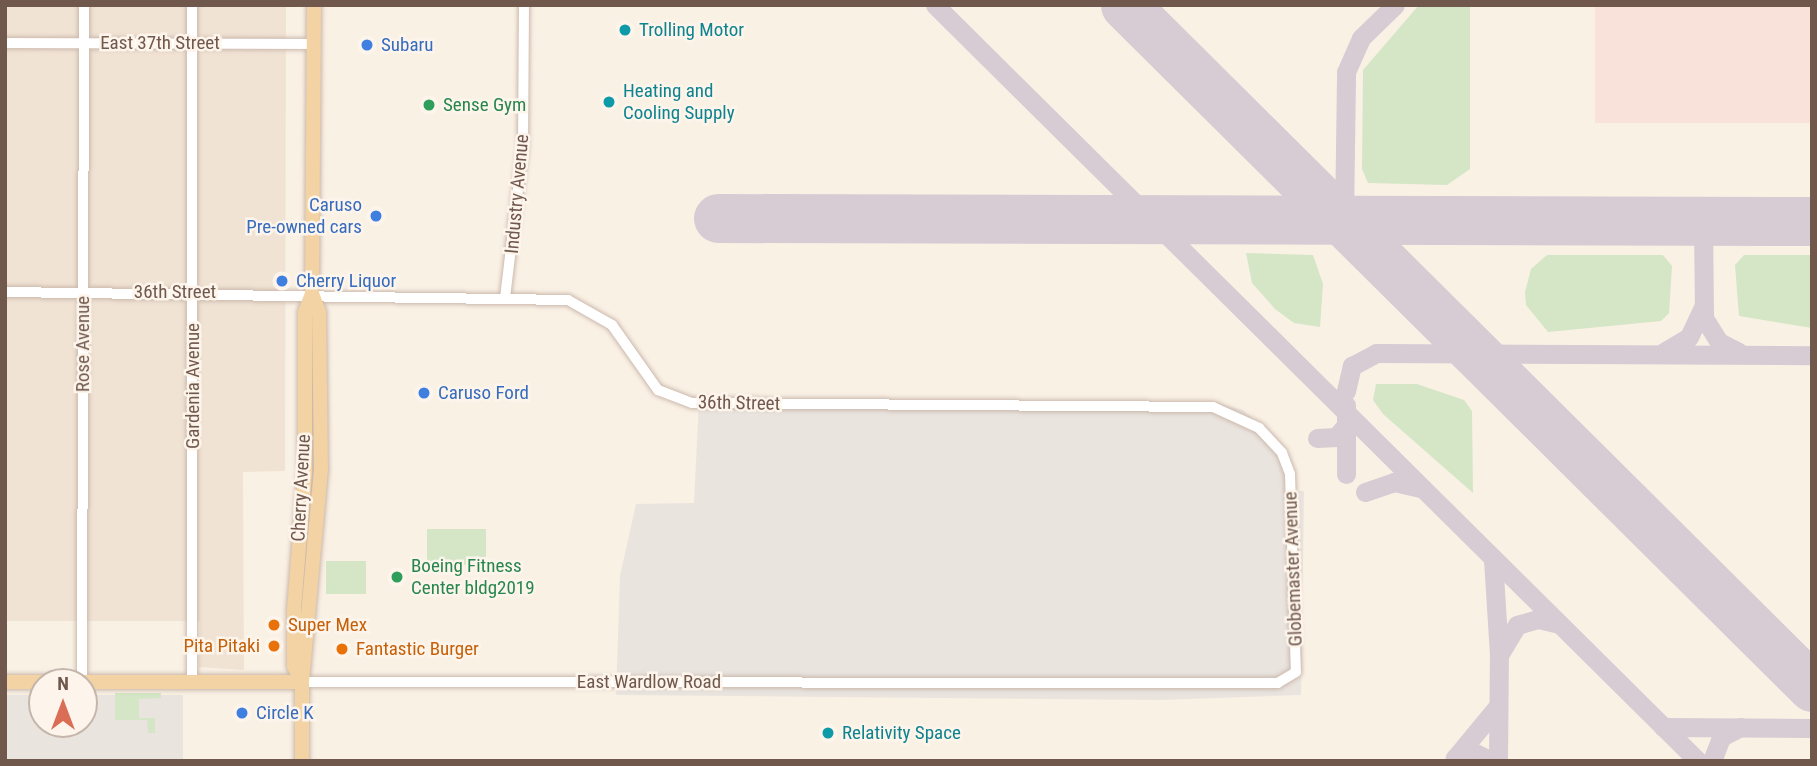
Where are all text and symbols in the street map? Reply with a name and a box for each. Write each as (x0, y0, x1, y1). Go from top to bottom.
place label: Trolling Motor (639, 19, 744, 41)
marker: Trolling Motor (617, 22, 633, 38)
street label: East 37th Street (100, 32, 220, 54)
place label: Subaru (381, 34, 433, 56)
marker: Subaru (359, 37, 375, 53)
place label: Heating and Cooling Supply (623, 80, 735, 124)
place label: Sense Gym (443, 94, 526, 116)
marker: Heating and Cooling Supply (601, 94, 617, 110)
marker: Sense Gym (421, 97, 437, 113)
street label: Industry Avenue (500, 133, 534, 255)
place label: Caruso Pre-owned cars (246, 194, 362, 238)
marker: Caruso Pre-owned cars (368, 208, 384, 224)
place label: Cherry Liquor (296, 270, 396, 292)
marker: Cherry Liquor (274, 273, 290, 289)
street label: 36th Street (134, 281, 216, 303)
street label: Rose Avenue (72, 296, 94, 392)
street label: Gardenia Avenue (182, 323, 204, 449)
place label: Caruso Ford (438, 382, 529, 404)
marker: Caruso Ford (416, 385, 432, 401)
street label: 36th Street (698, 391, 780, 415)
street label: Cherry Avenue (287, 434, 315, 542)
street label: Globemaster Avenue (1279, 491, 1307, 647)
place label: Boeing Fitness Center bldg2019 (411, 555, 535, 599)
marker: Boeing Fitness Center bldg2019 (389, 569, 405, 585)
place label: Super Mex (288, 614, 367, 636)
marker: Super Mex (266, 617, 282, 633)
place label: Pita Pitaki (183, 635, 260, 657)
marker: Pita Pitaki (266, 638, 282, 654)
place label: Fantastic Burger (356, 638, 479, 660)
marker: Fantastic Burger (334, 641, 350, 657)
north arrow (28, 668, 98, 738)
street label: East Wardlow Road (577, 671, 721, 693)
text: N (57, 672, 69, 695)
place label: Circle K (256, 702, 314, 724)
marker: Circle K (234, 705, 250, 721)
place label: Relativity Space (842, 722, 961, 744)
marker: Relativity Space (820, 725, 836, 741)

